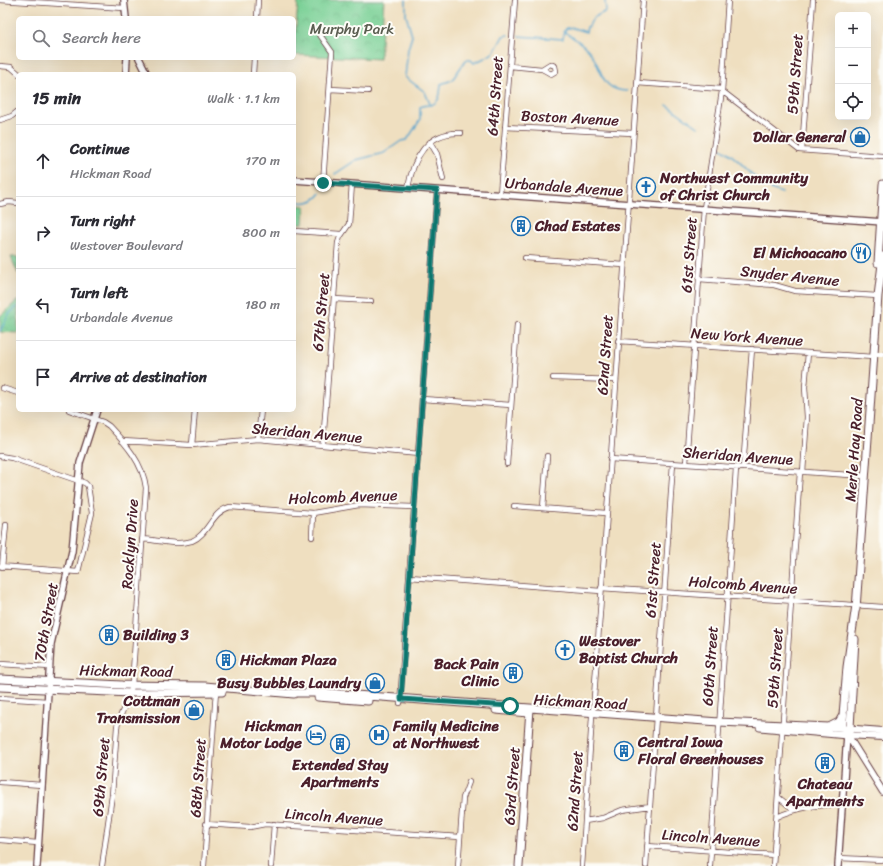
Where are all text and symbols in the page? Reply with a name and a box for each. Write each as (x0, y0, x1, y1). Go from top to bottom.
map controls (835, 12, 871, 120)
button: + (835, 12, 871, 48)
search box (16, 16, 296, 60)
park label: Murphy Park (310, 16, 394, 42)
text: Search here (62, 25, 141, 51)
icon: search (30, 27, 52, 49)
street label: 59th Street (779, 33, 811, 115)
button: − (835, 48, 871, 84)
street label: 64th Street (479, 55, 511, 137)
text: 15 min (32, 83, 81, 113)
button: locate (835, 84, 871, 120)
text: Walk · 1.1 km (207, 87, 280, 110)
street label: Boston Avenue (520, 102, 620, 134)
place label: Dollar General (753, 124, 847, 150)
shop icon: Dollar General (849, 126, 871, 148)
text: Continue (70, 136, 130, 162)
text: 170 m (245, 149, 280, 172)
icon: ahead (32, 150, 54, 172)
text: Hickman Road (70, 162, 151, 185)
place label: Northwest Community of Christ Church (659, 165, 809, 208)
street label: Urbandale Avenue (504, 170, 624, 204)
route end (314, 174, 332, 192)
church icon: Northwest Community of Christ Church (635, 176, 657, 198)
text: Turn right (70, 208, 135, 234)
place label: Chad Estates (534, 213, 621, 239)
building icon: Chad Estates (510, 215, 532, 237)
street label: 61st Street (673, 216, 705, 294)
text: 800 m (242, 221, 280, 244)
icon: right (32, 222, 54, 244)
text: Westover Boulevard (70, 234, 183, 257)
place label: El Michoacano (753, 240, 847, 266)
restaurant icon: El Michoacano (850, 242, 872, 264)
street label: Snyder Avenue (739, 258, 841, 294)
street label: 67th Street (305, 271, 337, 352)
text: Turn left (70, 280, 128, 306)
text: 180 m (245, 293, 280, 316)
icon: left (32, 294, 54, 316)
text: Urbandale Avenue (70, 306, 173, 329)
street label: 62nd Street (589, 313, 621, 396)
street label: New York Avenue (690, 320, 804, 354)
text: Arrive at destination (70, 364, 207, 390)
icon: arrive (32, 366, 54, 388)
street label: Merle Hay Road (837, 396, 871, 503)
street label: Sheridan Avenue (251, 415, 363, 451)
street label: Sheridan Avenue (682, 439, 794, 473)
street label: Holcomb Avenue (288, 482, 398, 512)
street label: Rocklyn Drive (114, 498, 146, 590)
street label: 61st Street (637, 541, 669, 619)
street label: Holcomb Avenue (688, 568, 799, 602)
street label: 70th Street (26, 580, 66, 664)
place label: Building 3 (123, 622, 190, 648)
building icon: Building 3 (98, 624, 120, 646)
street label: 60th Street (694, 625, 726, 707)
street label: 59th Street (759, 627, 791, 709)
place label: Westover Baptist Church (579, 628, 678, 671)
church icon: Westover Baptist Church (554, 639, 576, 661)
place label: Hickman Plaza (239, 647, 337, 673)
building icon: Hickman Plaza (215, 649, 237, 671)
place label: Back Pain Clinic (434, 651, 500, 694)
street label: Hickman Road (79, 657, 174, 685)
building icon: Back Pain Clinic (502, 662, 524, 684)
place label: Busy Bubbles Laundry (217, 670, 362, 696)
shop icon: Busy Bubbles Laundry (364, 672, 386, 694)
street label: Hickman Road (533, 687, 628, 717)
place label: Cottman Transmission (97, 688, 181, 731)
route start (501, 697, 519, 715)
shop icon: Cottman Transmission (183, 699, 205, 721)
place label: Hickman Motor Lodge (219, 713, 303, 756)
place label: Family Medicine at Northwest (392, 713, 500, 756)
hotel icon: Hickman Motor Lodge (305, 724, 327, 746)
hospital icon: Family Medicine at Northwest (368, 724, 390, 746)
place label: Central Iowa Floral Greenhouses (637, 729, 765, 772)
building icon: Extended Stay Apartments (329, 733, 351, 755)
street label: 69th Street (85, 736, 117, 818)
street label: 68th Street (182, 737, 214, 819)
building icon: Central Iowa Floral Greenhouses (613, 740, 635, 762)
street label: 63rd Street (496, 746, 528, 826)
street label: 62nd Street (559, 749, 591, 832)
place label: Extended Stay Apartments (292, 752, 390, 795)
building icon: Chateau Apartments (814, 752, 836, 774)
place label: Chateau Apartments (785, 771, 865, 814)
street label: Lincoln Avenue (284, 801, 384, 833)
street label: Lincoln Avenue (661, 822, 761, 854)

